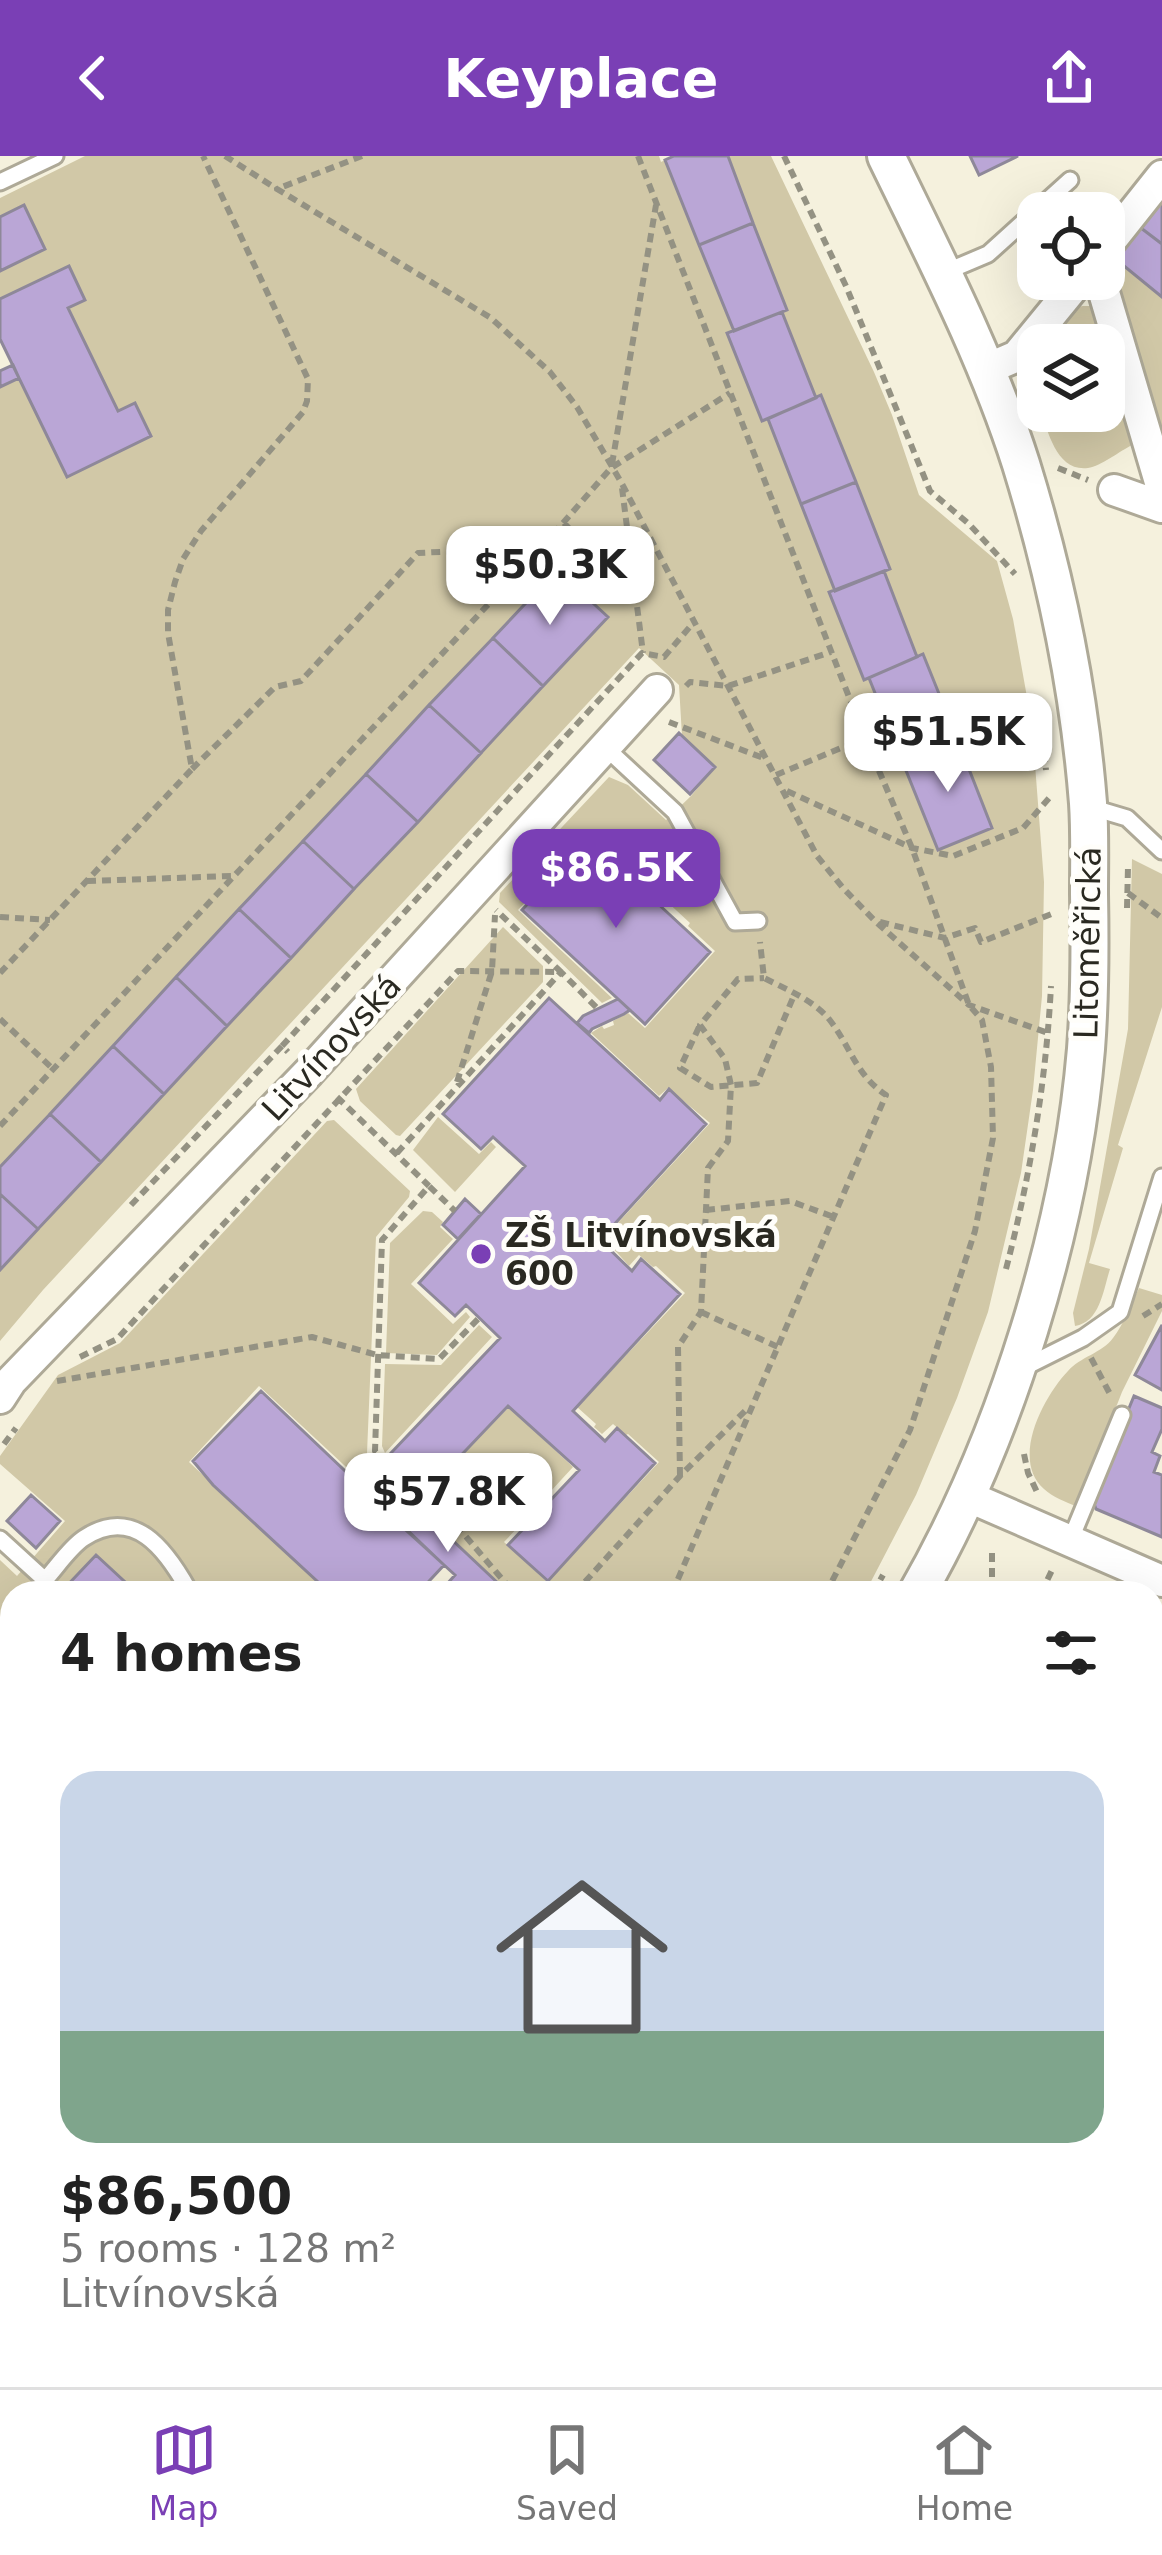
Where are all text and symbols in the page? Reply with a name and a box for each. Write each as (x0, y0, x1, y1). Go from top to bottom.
icon: back (60, 45, 126, 111)
icon: share (1036, 45, 1102, 111)
text: Keyplace (444, 47, 718, 110)
map controls (1017, 192, 1125, 432)
button: locate (1017, 192, 1125, 300)
button: layers (1017, 324, 1125, 432)
pin: $50.3K (452, 526, 648, 628)
text: $50.3K (473, 542, 627, 587)
pin: $51.5K (850, 693, 1046, 795)
text: $51.5K (871, 709, 1025, 754)
pin: $86.5K (518, 829, 714, 931)
text: $86.5K (539, 845, 693, 890)
street label: Litoměřická (1066, 846, 1109, 1040)
street label: Litvínovská (254, 966, 409, 1129)
place label: ZŠ Litvínovská 600 (505, 1215, 777, 1293)
marker: ZŠ Litvínovská 600 (468, 1241, 494, 1267)
pin: $57.8K (350, 1453, 546, 1555)
text: $57.8K (371, 1469, 525, 1514)
icon: filters (1038, 1620, 1104, 1686)
text: 4 homes (60, 1624, 303, 1683)
icon: home (474, 1849, 690, 2065)
text: $86,500 (60, 2167, 292, 2226)
text: 5 rooms · 128 m² (60, 2226, 396, 2271)
text: Litvínovská (60, 2271, 280, 2316)
tab: Map (149, 2417, 218, 2528)
tab: Saved (516, 2417, 618, 2528)
tab: Home (916, 2417, 1013, 2528)

